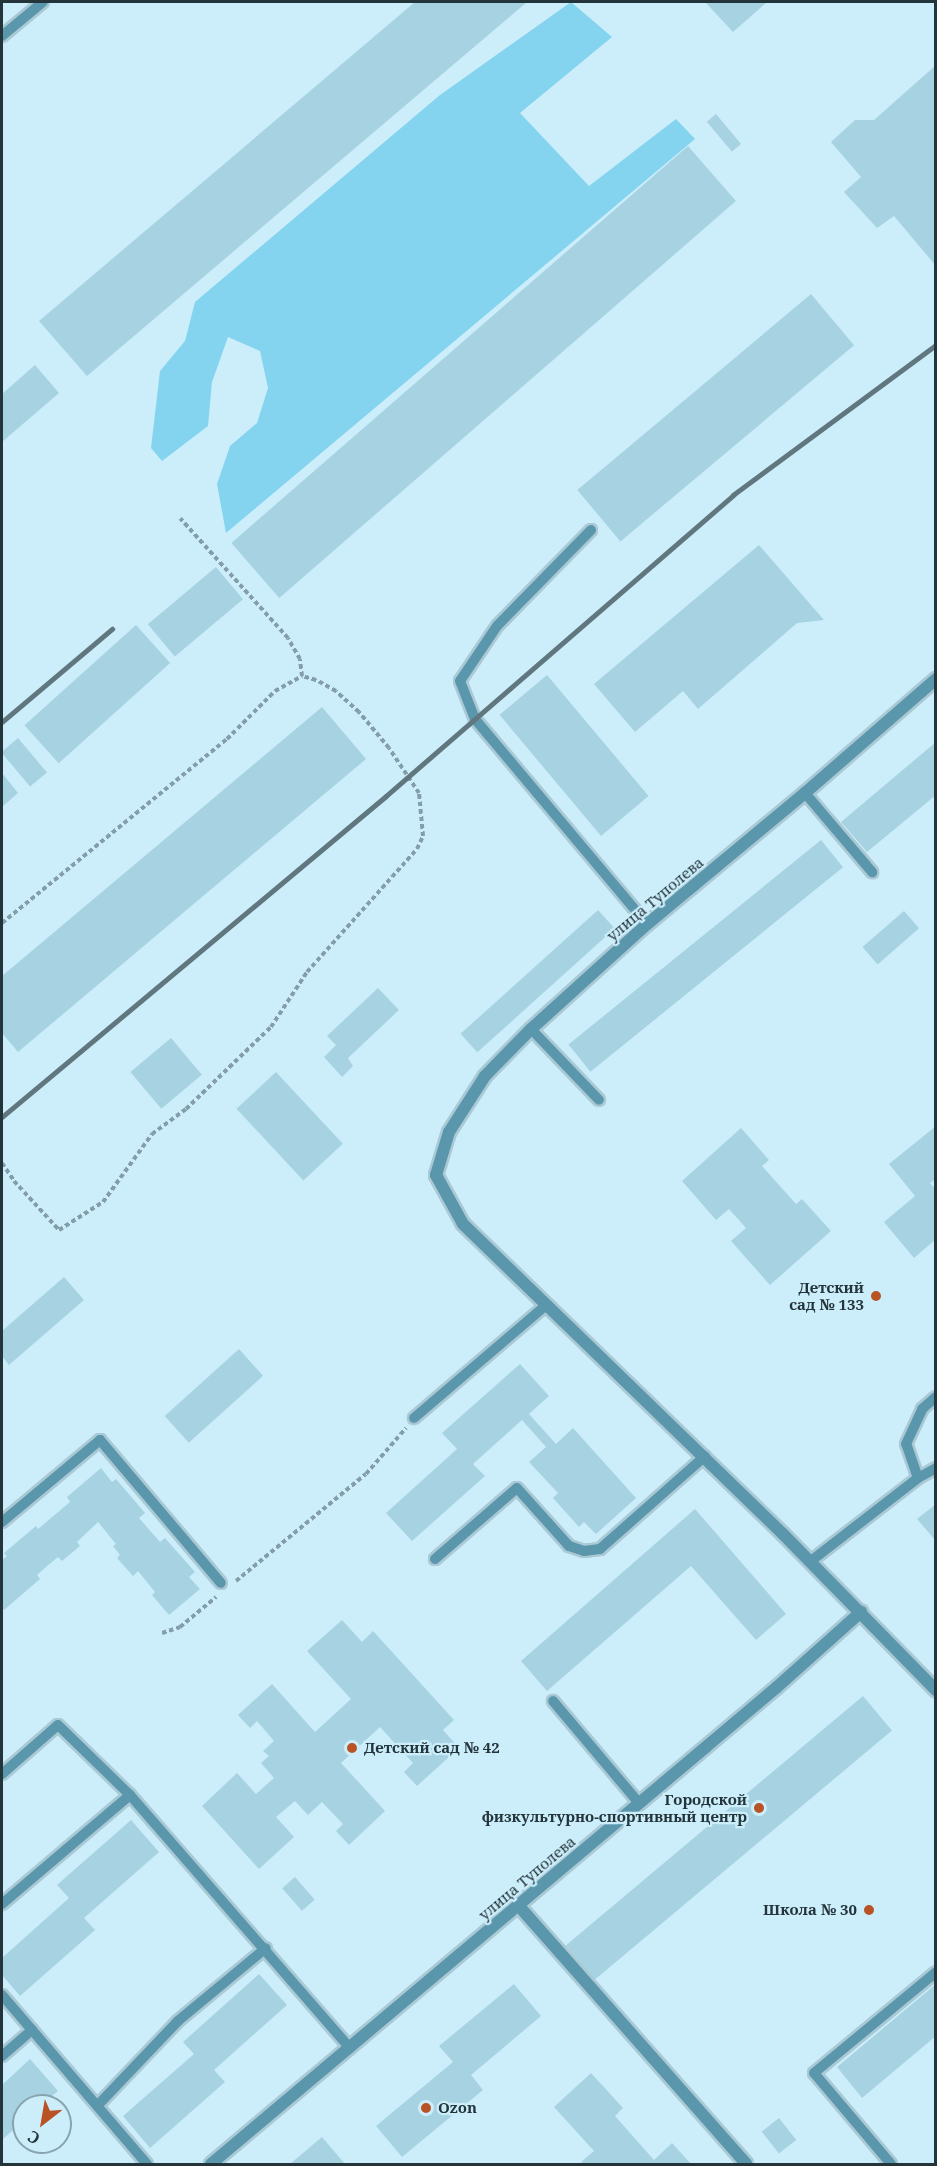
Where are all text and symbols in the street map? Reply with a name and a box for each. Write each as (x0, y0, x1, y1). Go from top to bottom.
street label: улица Туполева (603, 853, 707, 945)
place label: Детский сад № 133 (789, 1278, 864, 1313)
marker: Детский сад № 133 (869, 1289, 883, 1303)
place label: Детский сад № 42 (364, 1739, 500, 1757)
marker: Детский сад № 42 (345, 1741, 359, 1755)
place label: Городской физкультурно-спортивный центр (482, 1790, 747, 1825)
marker: Городской физкультурно-спортивный центр (752, 1801, 766, 1815)
street label: улица Туполева (475, 1832, 579, 1924)
place label: Школа № 30 (763, 1901, 857, 1919)
marker: Школа № 30 (862, 1903, 876, 1917)
north arrow (12, 2094, 72, 2154)
place label: Ozon (438, 2099, 477, 2117)
marker: Ozon (419, 2101, 433, 2115)
text: С (24, 2126, 44, 2150)

